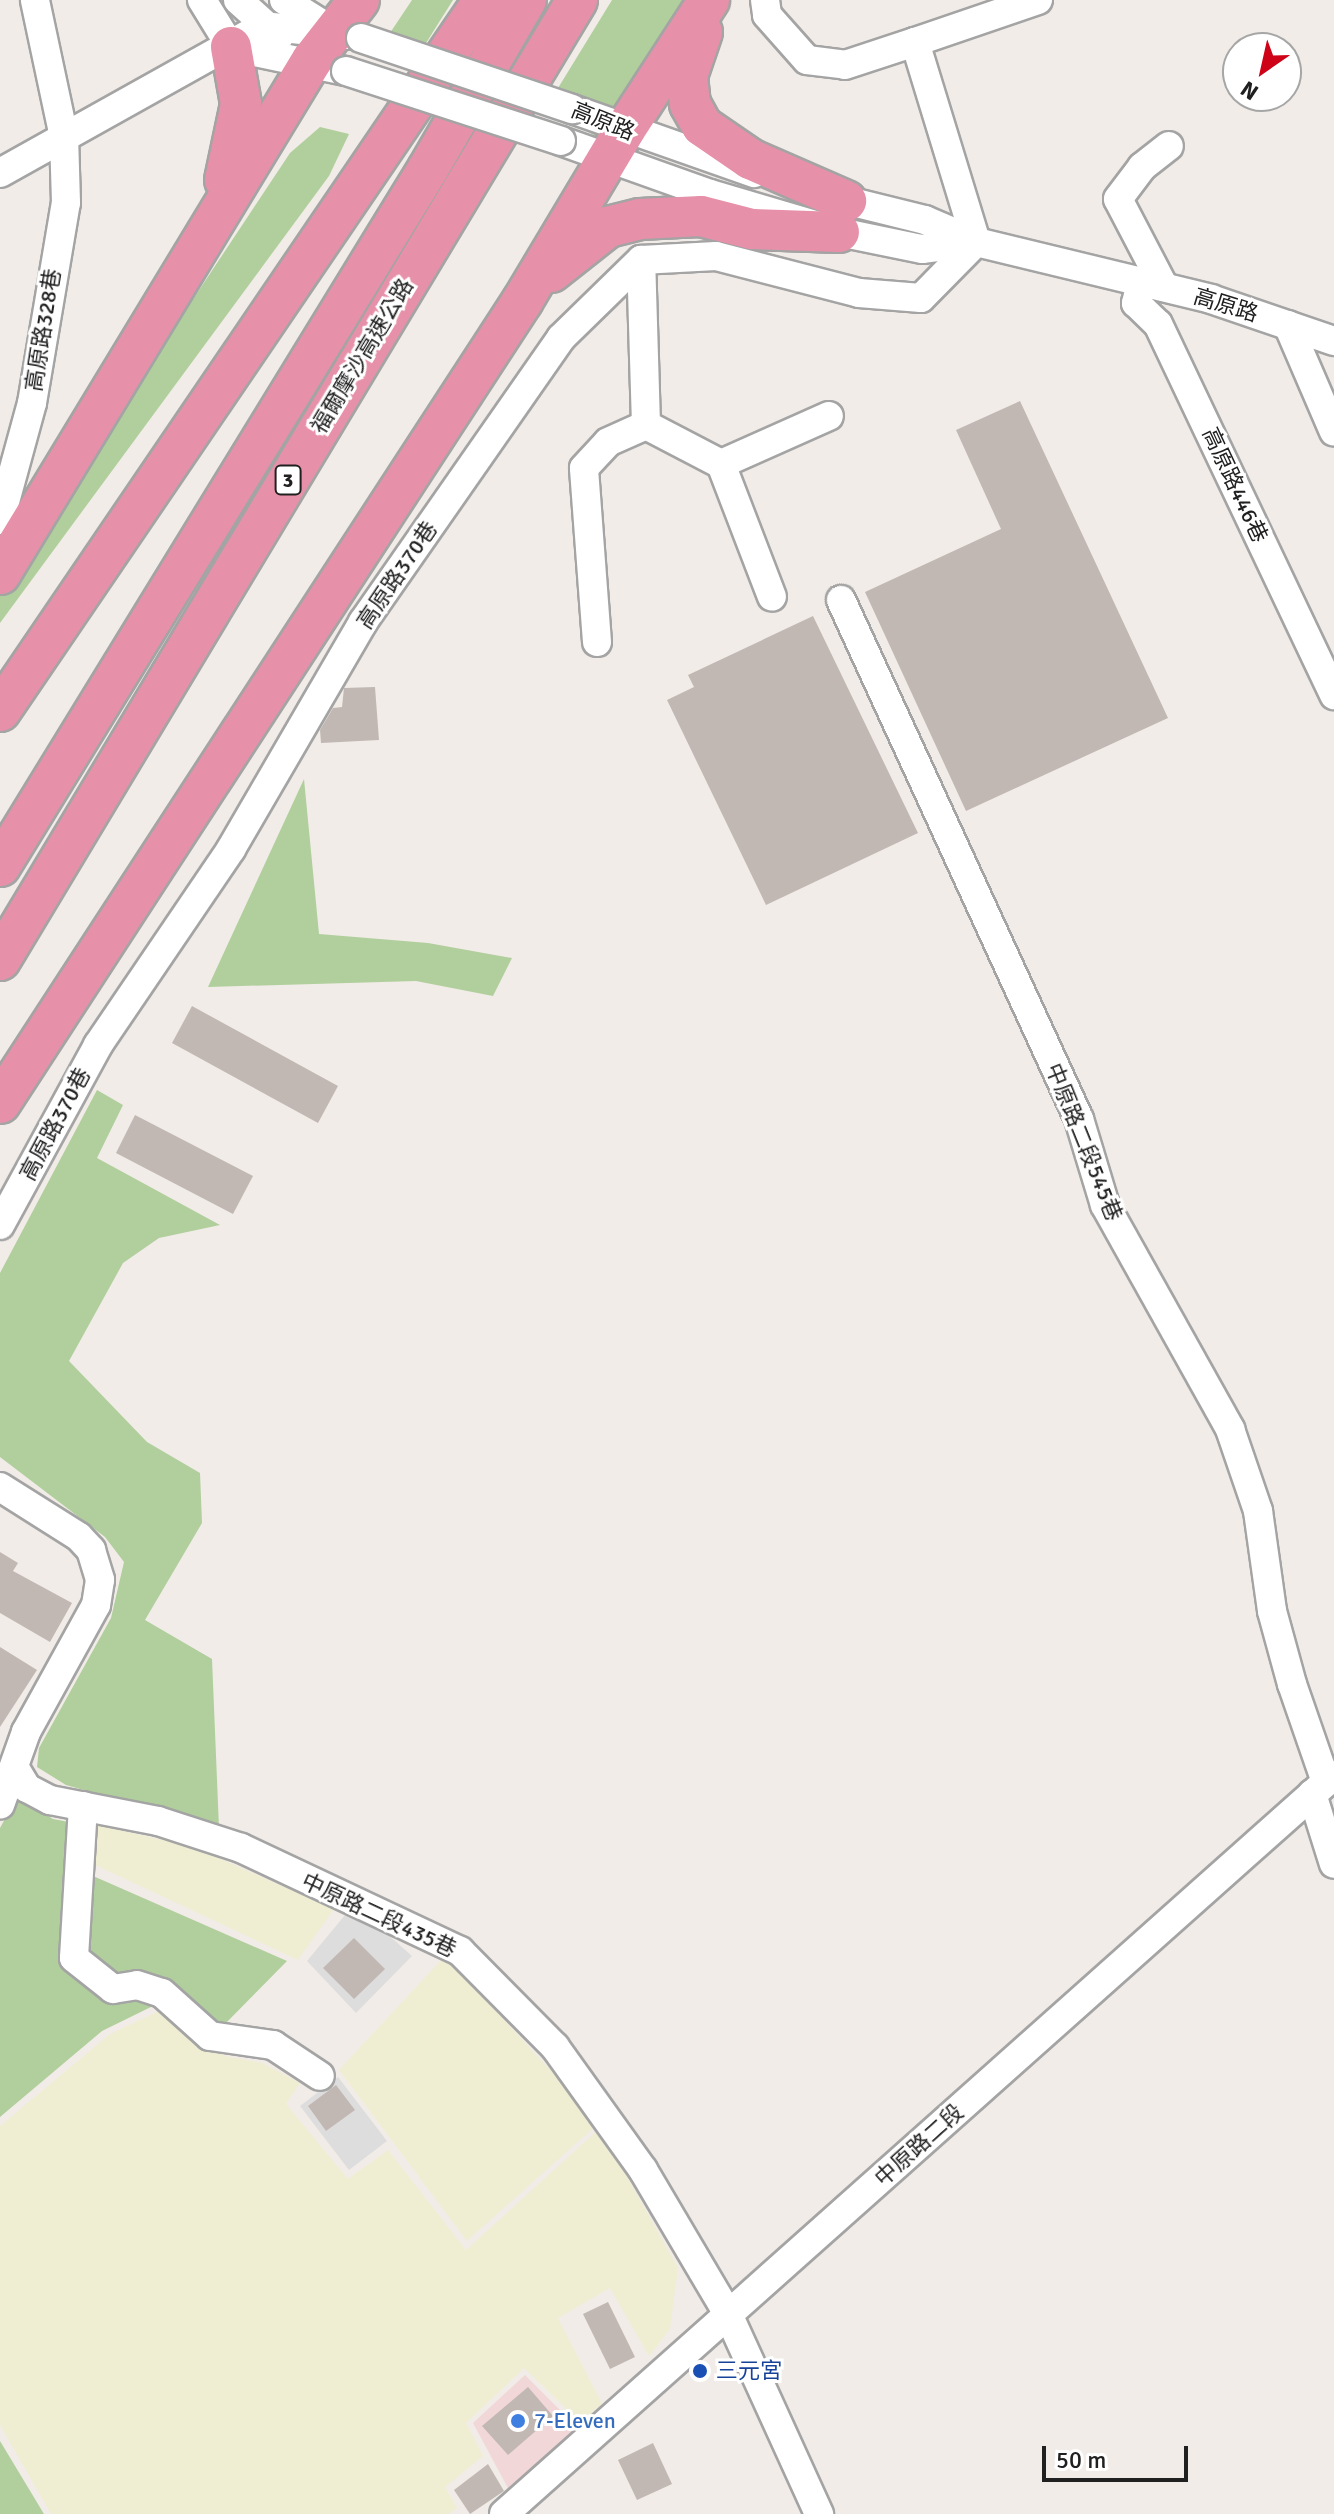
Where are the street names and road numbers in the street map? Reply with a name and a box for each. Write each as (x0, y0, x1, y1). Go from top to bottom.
street label: 高原路 (567, 96, 639, 146)
street label: 高原路328巷 (20, 267, 66, 393)
street label: 福爾摩沙高速公路 (305, 274, 419, 438)
street label: 高原路 (1191, 283, 1261, 327)
street label: 高原路446巷 (1197, 423, 1273, 547)
road number: 3 (274, 464, 302, 496)
street label: 高原路370巷 (351, 516, 443, 634)
street label: 中原路二段545巷 (1040, 1059, 1128, 1225)
street label: 高原路370巷 (14, 1063, 96, 1185)
street label: 中原路二段435巷 (297, 1868, 461, 1962)
street label: 中原路二段 (869, 2098, 969, 2192)

